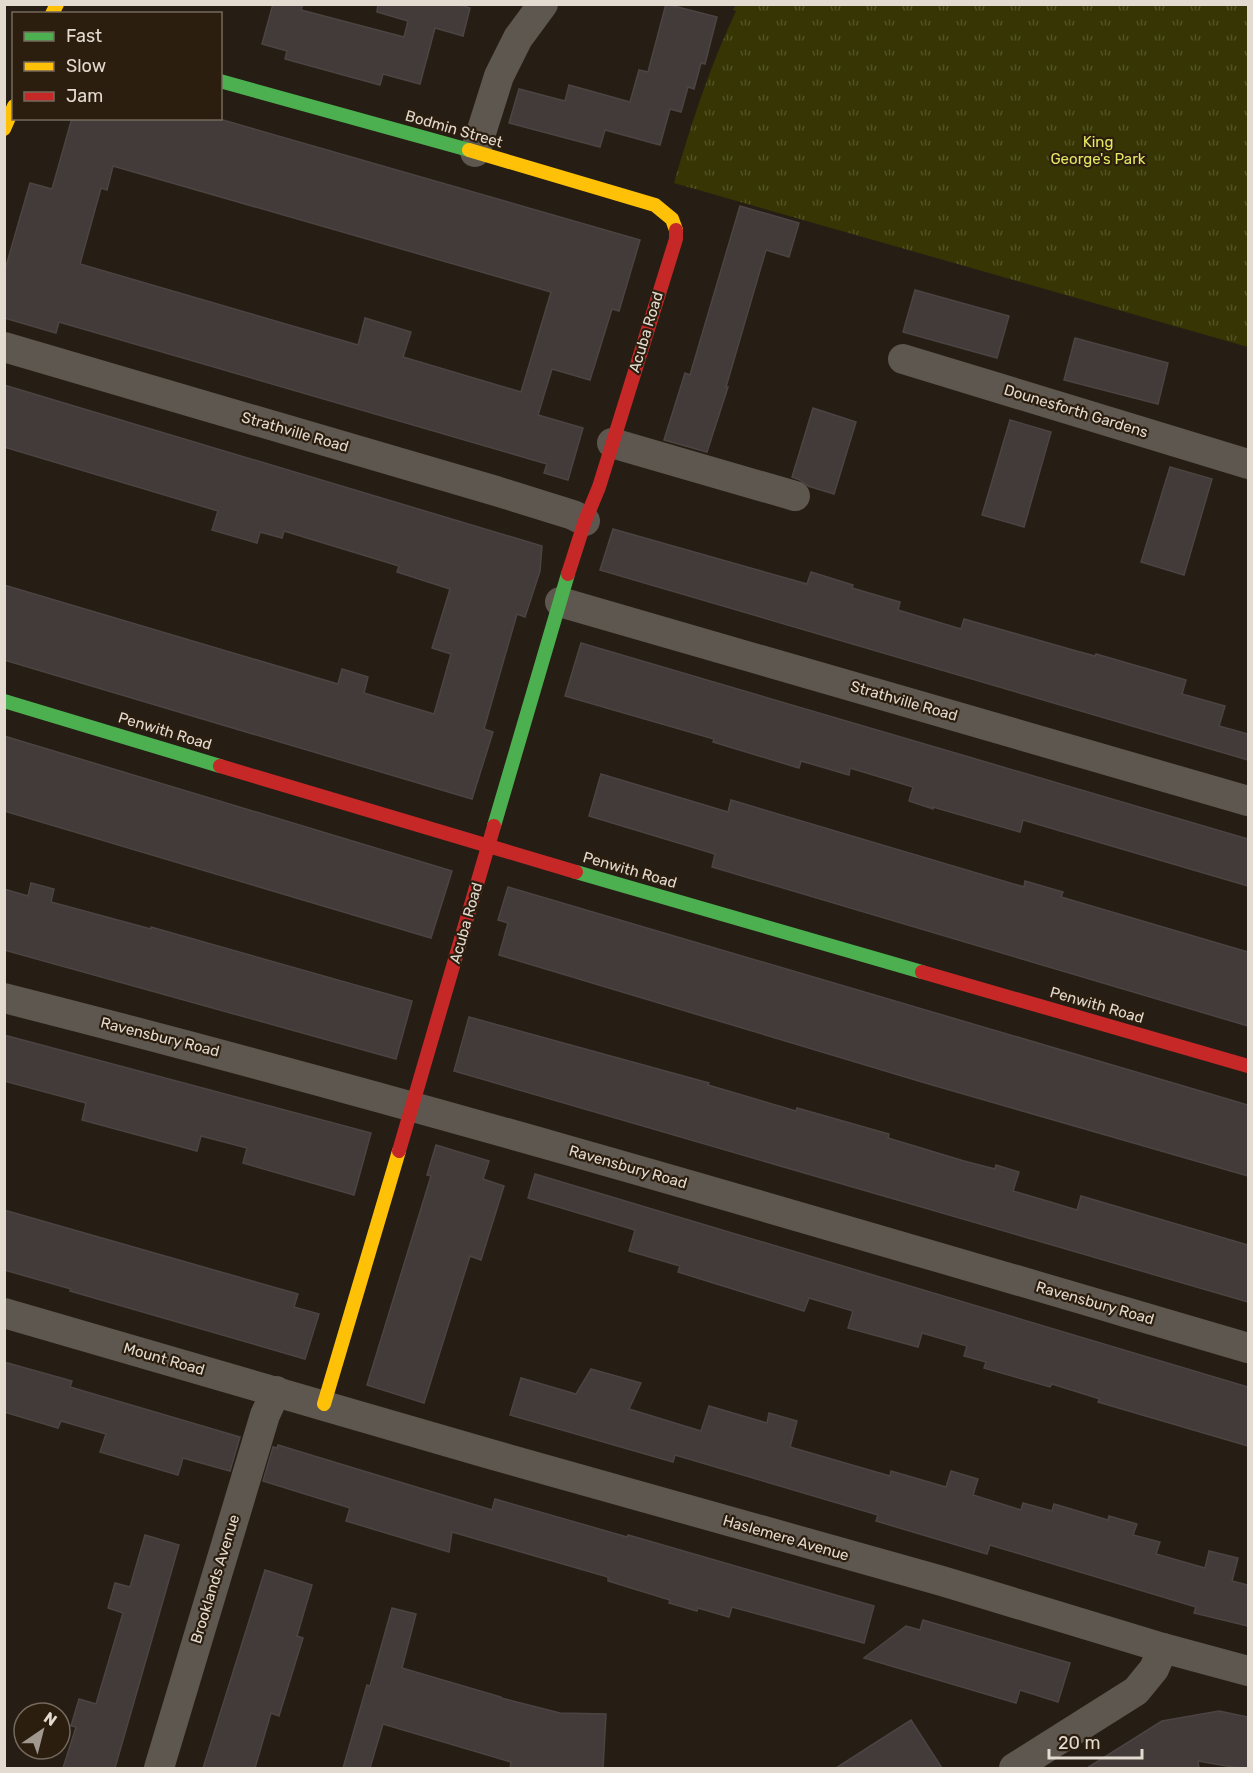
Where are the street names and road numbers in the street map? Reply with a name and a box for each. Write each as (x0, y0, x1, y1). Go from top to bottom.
street label: Bodmin Street (403, 106, 505, 152)
street label: Acuba Road (625, 289, 667, 375)
street label: Dounesforth Gardens (1002, 380, 1151, 442)
street label: Strathville Road (239, 408, 351, 456)
street label: Strathville Road (848, 677, 960, 725)
street label: Penwith Road (116, 708, 214, 754)
street label: Penwith Road (581, 848, 679, 892)
street label: Acuba Road (446, 880, 486, 966)
street label: Penwith Road (1048, 983, 1146, 1027)
street label: Ravensbury Road (99, 1014, 221, 1060)
street label: Ravensbury Road (567, 1142, 689, 1192)
street label: Ravensbury Road (1034, 1278, 1156, 1328)
street label: Mount Road (121, 1339, 207, 1379)
street label: Haslemere Avenue (721, 1511, 851, 1565)
street label: Brooklands Avenue (187, 1512, 243, 1646)

